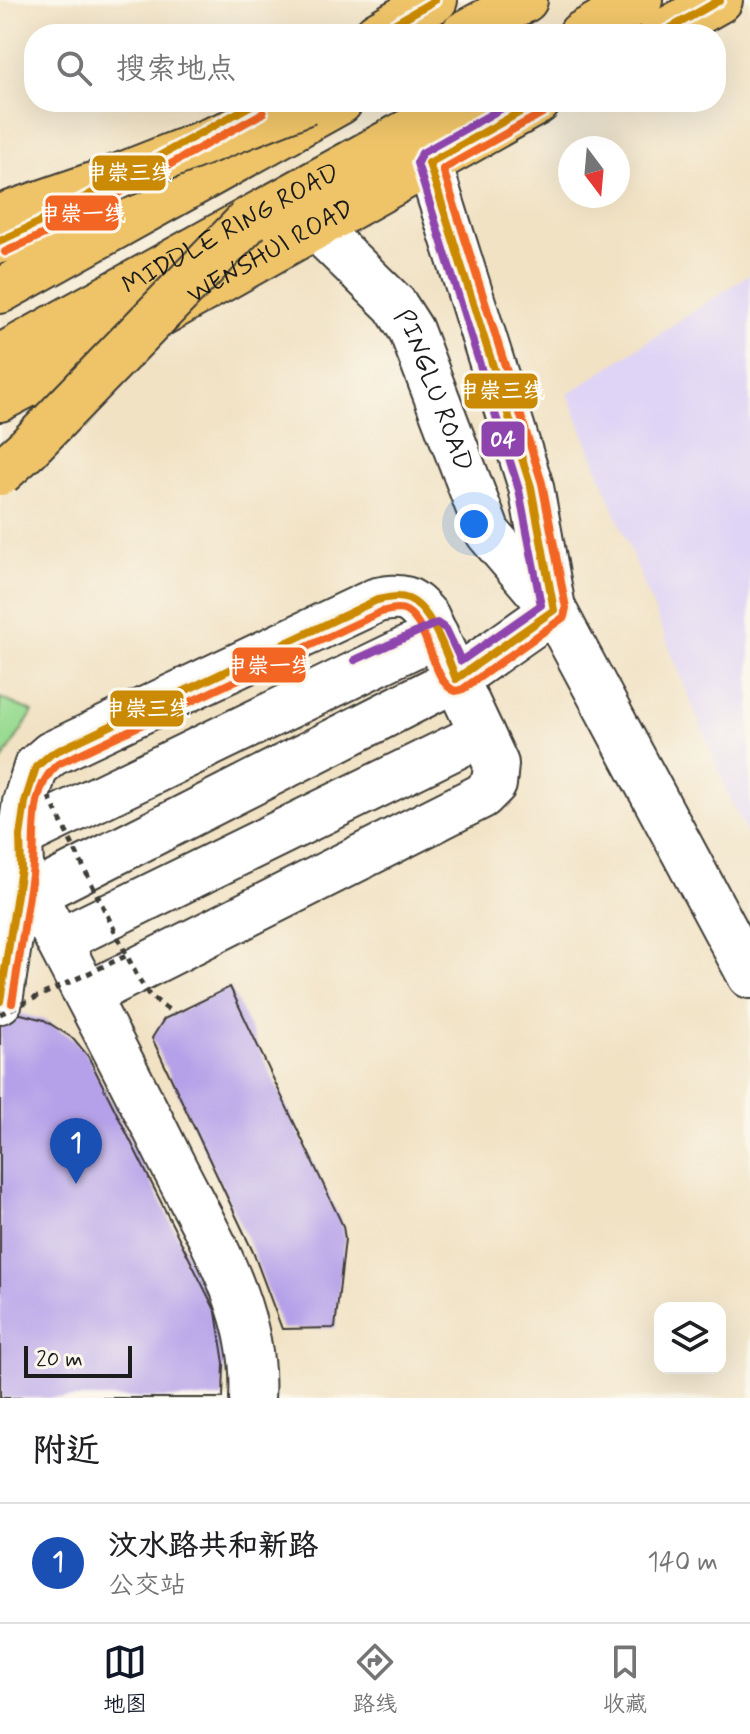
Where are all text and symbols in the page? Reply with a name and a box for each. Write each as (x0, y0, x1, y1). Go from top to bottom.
search box (24, 24, 726, 112)
icon: search (52, 46, 96, 90)
text: 搜索地点 (116, 50, 236, 89)
north arrow (558, 136, 630, 208)
line badge: 申崇三线 (91, 154, 167, 192)
street label: MIDDLE RING ROAD (116, 156, 346, 303)
text: 申崇三线 (85, 160, 173, 188)
street label: WENSHUI ROAD (181, 192, 360, 312)
line badge: 申崇一线 (44, 194, 120, 232)
text: 申崇一线 (38, 201, 126, 229)
street label: PINGLU ROAD (385, 303, 480, 476)
line badge: 申崇三线 (463, 372, 539, 410)
text: 申崇三线 (457, 378, 545, 406)
line badge: 04 (480, 420, 526, 458)
text: 04 (490, 427, 516, 455)
your location (454, 504, 494, 544)
line badge: 申崇一线 (231, 646, 307, 684)
text: 申崇一线 (225, 653, 313, 681)
line badge: 申崇三线 (109, 689, 185, 728)
text: 申崇三线 (103, 696, 191, 724)
pin: 1 (50, 1118, 102, 1184)
map controls (654, 1302, 726, 1374)
button: layers (654, 1302, 726, 1374)
scale bar (24, 1342, 132, 1378)
text: 20 m (36, 1346, 83, 1374)
text: 附近 (32, 1429, 100, 1474)
text: 汶水路共和新路 (108, 1527, 318, 1566)
text: 1 (52, 1546, 64, 1580)
text: 140 m (647, 1546, 718, 1580)
text: 公交站 (108, 1569, 186, 1603)
tab: 地图 (103, 1640, 147, 1719)
tab: 路线 (353, 1640, 397, 1719)
tab: 收藏 (603, 1640, 647, 1719)

